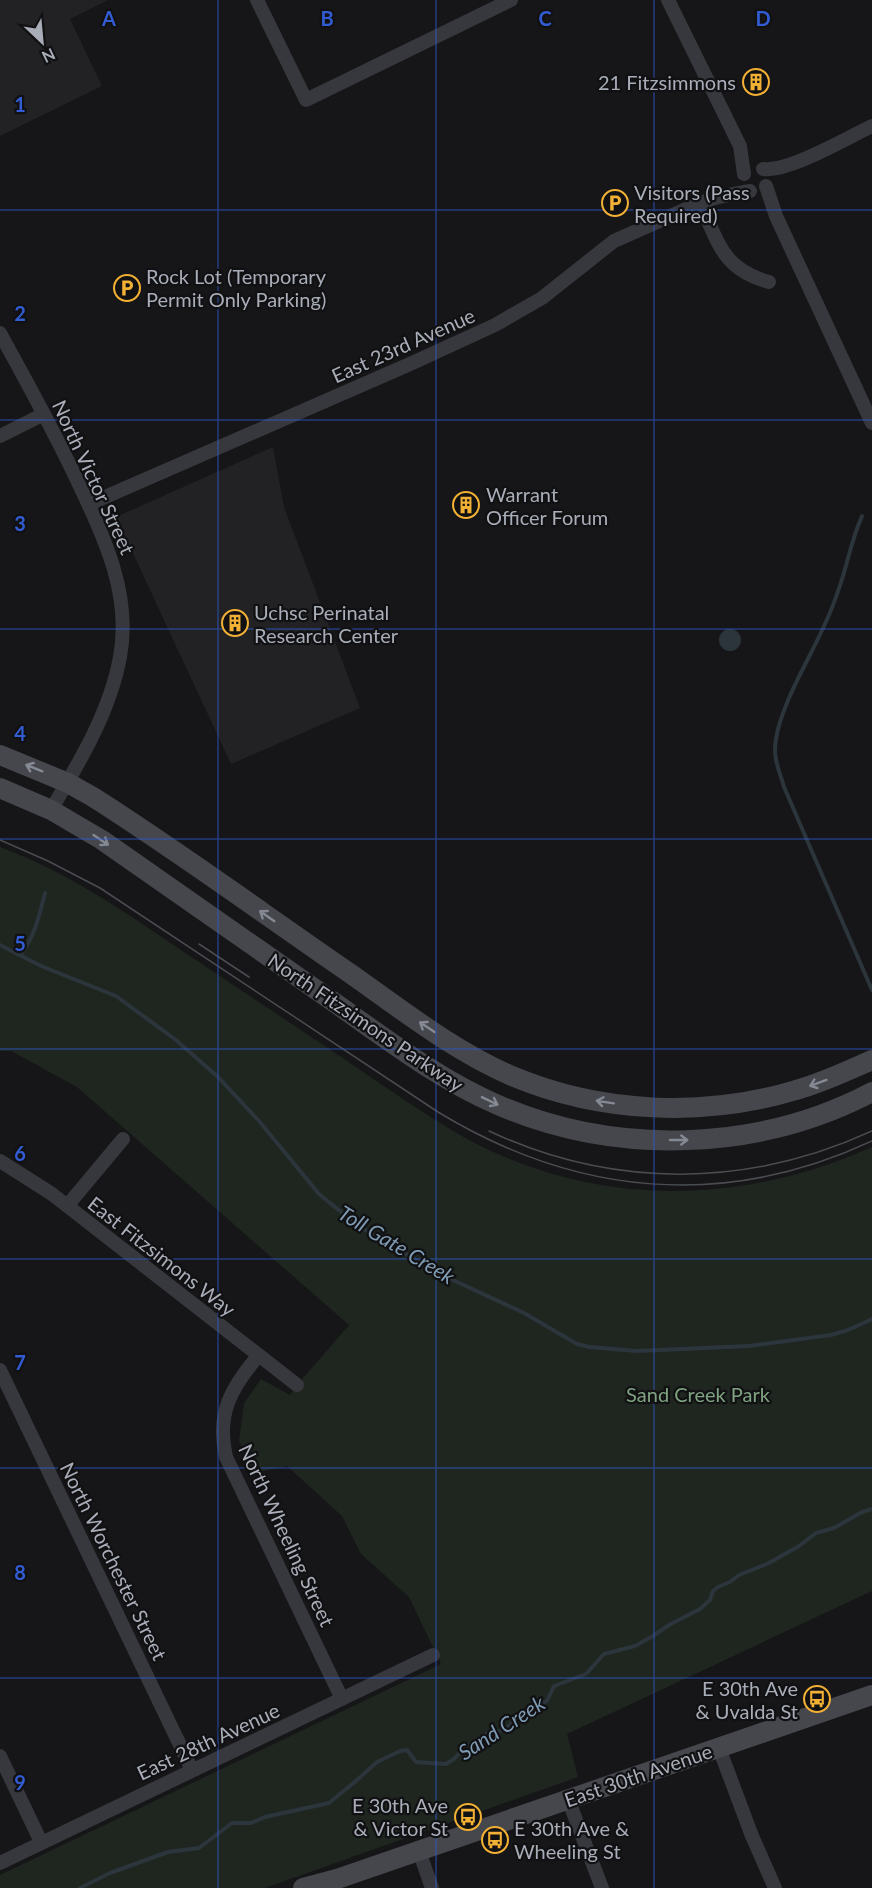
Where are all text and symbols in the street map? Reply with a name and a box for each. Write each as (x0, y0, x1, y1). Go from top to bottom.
text: A (101, 6, 116, 30)
text: B (320, 6, 334, 30)
text: C (538, 6, 552, 30)
text: D (755, 6, 771, 30)
north arrow (12, 12, 72, 72)
text: N (39, 45, 58, 67)
building icon: 21 Fitzsimmons (741, 67, 771, 97)
place label: 21 Fitzsimmons (598, 70, 736, 94)
text: 1 (14, 92, 26, 116)
place label: Visitors (Pass Required) (634, 180, 750, 227)
parking icon: Visitors (Pass Required) (600, 188, 630, 218)
place label: Rock Lot (Temporary Permit Only Parking) (146, 264, 327, 311)
parking icon: Rock Lot (Temporary Permit Only Parking) (112, 273, 142, 303)
text: 2 (14, 301, 26, 325)
street label: East 23rd Avenue (328, 303, 478, 387)
street label: North Victor Street (48, 396, 140, 558)
place label: Warrant Officer Forum (486, 482, 608, 529)
building icon: Warrant Officer Forum (451, 490, 481, 520)
text: 3 (14, 511, 26, 535)
place label: Uchsc Perinatal Research Center (254, 600, 399, 647)
building icon: Uchsc Perinatal Research Center (220, 608, 250, 638)
text: 4 (14, 721, 26, 745)
one-way arrow (25, 762, 44, 773)
one-way arrow (93, 834, 110, 847)
one-way arrow (259, 910, 276, 922)
text: 5 (14, 931, 26, 955)
street label: North Fitzsimons Parkway (264, 948, 469, 1097)
one-way arrow (420, 1021, 436, 1033)
one-way arrow (809, 1078, 828, 1089)
one-way arrow (480, 1095, 498, 1107)
one-way arrow (596, 1097, 616, 1108)
one-way arrow (669, 1134, 689, 1146)
text: 6 (14, 1141, 26, 1165)
street label: East Fitzsimons Way (84, 1191, 241, 1321)
water label: Toll Gate Creek (334, 1199, 461, 1289)
text: 7 (14, 1350, 26, 1374)
park label: Sand Creek Park (626, 1382, 771, 1406)
street label: North Wheeling Street (234, 1440, 340, 1630)
street label: North Worchester Street (56, 1458, 172, 1664)
text: 8 (14, 1560, 26, 1584)
place label: E 30th Ave & Uvalda St (695, 1676, 798, 1723)
bus stop icon: E 30th Ave & Uvalda St (802, 1684, 832, 1714)
water label: Sand Creek (453, 1689, 550, 1764)
street label: East 28th Avenue (133, 1697, 283, 1785)
street label: East 30th Avenue (561, 1739, 715, 1811)
text: 9 (14, 1770, 26, 1794)
place label: E 30th Ave & Victor St (352, 1793, 448, 1840)
bus stop icon: E 30th Ave & Victor St (453, 1802, 483, 1832)
place label: E 30th Ave & Wheeling St (514, 1816, 630, 1863)
bus stop icon: E 30th Ave & Wheeling St (480, 1825, 510, 1855)

